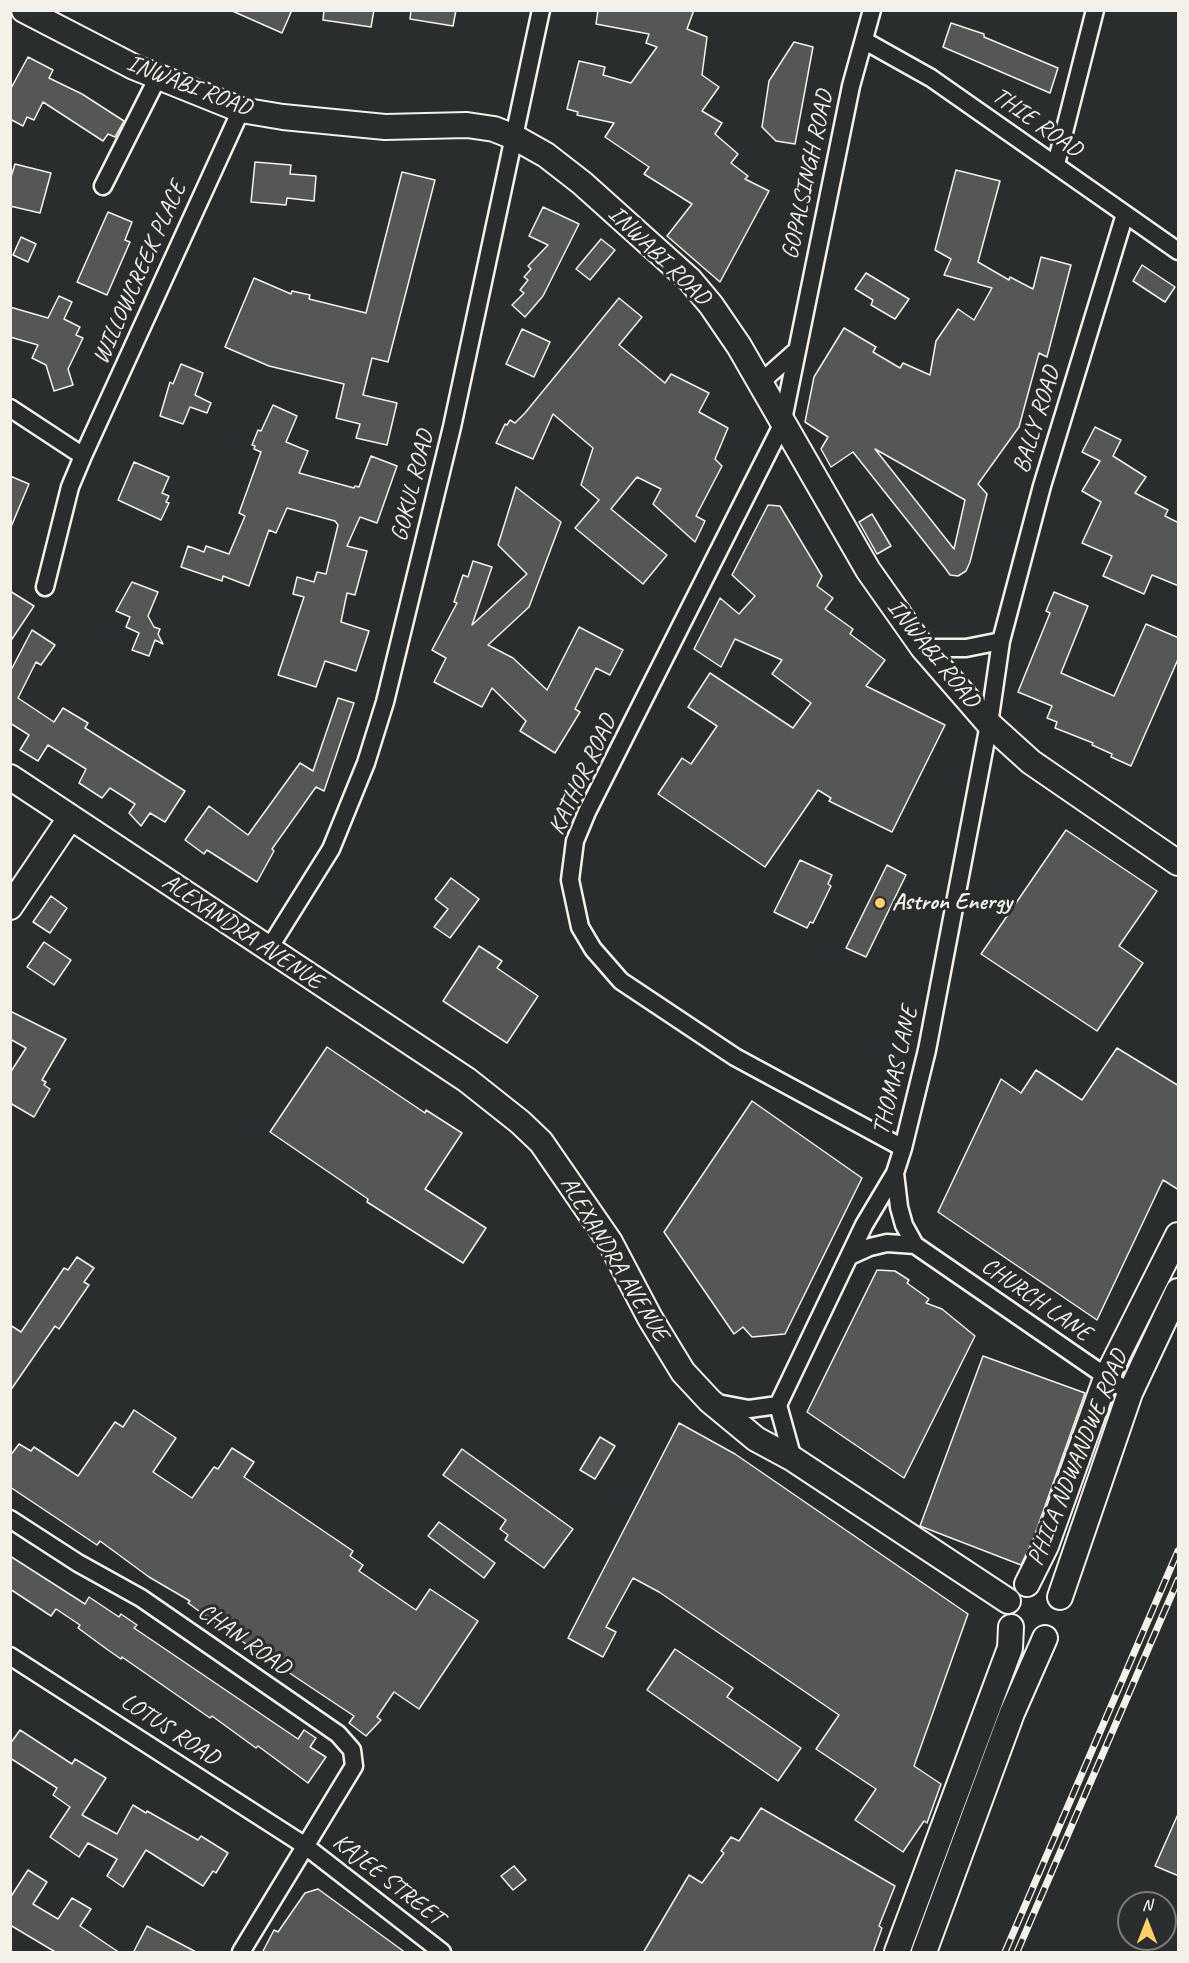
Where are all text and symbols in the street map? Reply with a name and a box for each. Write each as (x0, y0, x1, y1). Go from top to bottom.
street label: INWABI ROAD (122, 49, 256, 123)
street label: THIE ROAD (986, 82, 1088, 164)
street label: GOPALSINGH ROAD (776, 88, 840, 262)
street label: WILLOWCREEK PLACE (87, 177, 193, 369)
street label: INWABI ROAD (602, 200, 716, 312)
street label: BALLY ROAD (1007, 363, 1067, 477)
street label: GOKUL ROAD (385, 427, 441, 545)
street label: INWABI ROAD (880, 594, 986, 714)
street label: KATHOR ROAD (543, 710, 623, 840)
street label: ALEXANDRA AVENUE (156, 868, 328, 996)
place label: Astron Energy (892, 889, 1012, 917)
marker: Astron Energy (873, 896, 887, 910)
street label: THOMAS LANE (867, 1004, 925, 1138)
street label: ALEXANDRA AVENUE (553, 1171, 675, 1347)
street label: CHURCH LANE (976, 1252, 1096, 1348)
street label: PHILA NDWANDWE ROAD (1022, 1346, 1134, 1570)
street label: CHAN ROAD (192, 1598, 296, 1682)
street label: LOTUS ROAD (115, 1687, 225, 1773)
street label: KAJEE STREET (327, 1828, 449, 1932)
north arrow (1117, 1891, 1177, 1951)
text: N (1142, 1895, 1152, 1915)

